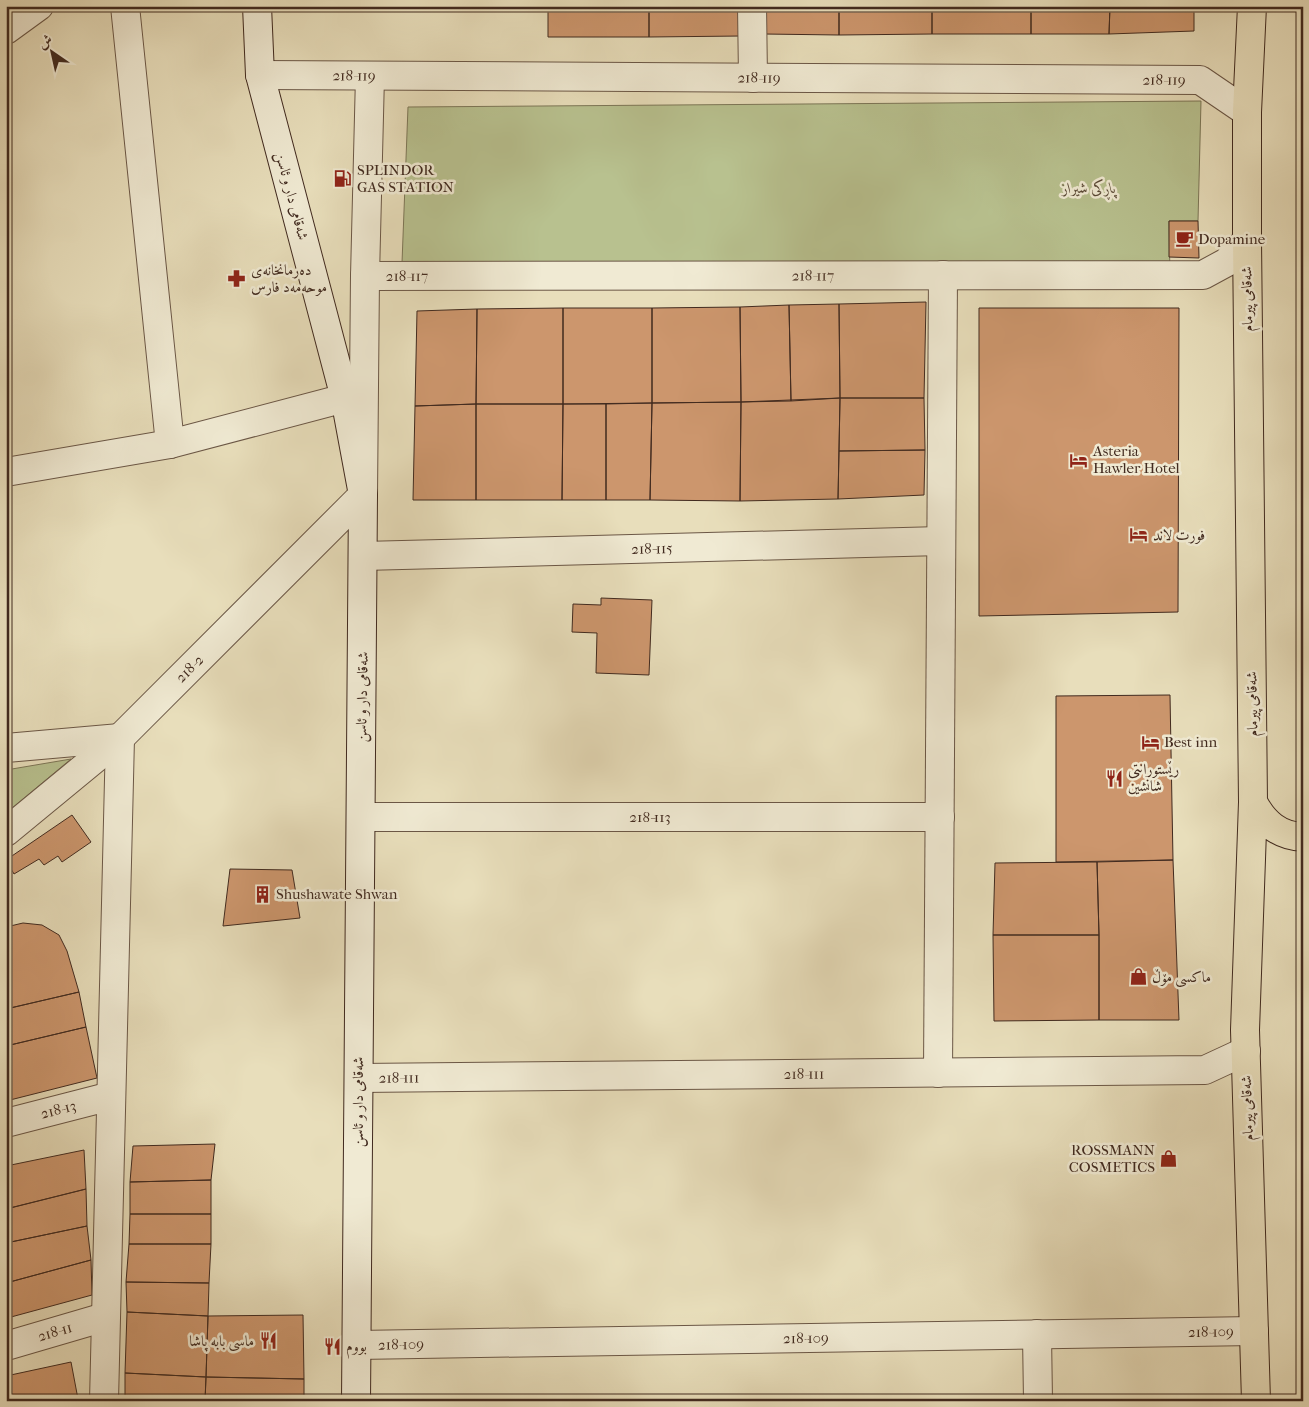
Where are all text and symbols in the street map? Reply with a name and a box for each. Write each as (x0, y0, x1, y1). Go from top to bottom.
north arrow (28, 28, 78, 78)
text: ش (34, 31, 56, 53)
street label: 218-119 (332, 66, 376, 85)
street label: 218-119 (737, 69, 781, 87)
street label: 218-119 (1142, 71, 1186, 89)
street label: شەقامی دار و ئاسن (271, 150, 312, 242)
place label: SPLINDOR GAS STATION (357, 161, 455, 196)
fuel station icon: SPLINDOR GAS STATION (333, 169, 353, 189)
park label: پاڕکی شیراز (1061, 178, 1117, 200)
cafe icon: Dopamine (1174, 229, 1194, 249)
place label: Dopamine (1198, 230, 1266, 248)
place label: دەرمانخانەی موحەمەد فارس (251, 261, 327, 296)
street label: 218-117 (792, 266, 834, 284)
street label: شەقامی پیرمام (1237, 266, 1261, 332)
street label: 218-117 (386, 267, 428, 285)
pharmacy icon: دەرمانخانەی موحەمەد فارس (227, 269, 247, 289)
place label: Asteria Hawler Hotel (1092, 442, 1180, 477)
hotel icon: Asteria Hawler Hotel (1069, 450, 1089, 470)
hotel icon: فورت لاند (1129, 525, 1149, 545)
place label: فورت لاند (1153, 526, 1205, 544)
street label: 218-115 (631, 539, 673, 558)
street label: 218-2 (172, 651, 207, 686)
street label: شەقامی دار و ئاسن (352, 652, 373, 743)
street label: شەقامی پیرمام (1242, 671, 1266, 737)
hotel icon: Best inn (1140, 732, 1160, 752)
place label: Best inn (1164, 733, 1217, 751)
place label: رێستورانتی شانشین (1128, 760, 1179, 795)
restaurant icon: رێستورانتی شانشین (1104, 768, 1124, 788)
street label: 218-113 (629, 808, 671, 826)
building icon: Shushawate Shwan (252, 884, 272, 904)
place label: Shushawate Shwan (276, 885, 398, 903)
shop icon: ماكسی مۆڵ (1128, 967, 1148, 987)
place label: ماكسی مۆڵ (1152, 968, 1211, 988)
street label: شەقامی دار و ئاسن (349, 1057, 368, 1147)
street label: 218-111 (784, 1065, 824, 1083)
street label: 218-111 (379, 1068, 419, 1087)
street label: شەقامی پیرمام (1237, 1075, 1261, 1141)
street label: 218-13 (39, 1096, 78, 1123)
place label: ROSSMANN COSMETICS (1069, 1141, 1156, 1176)
shop icon: ROSSMANN COSMETICS (1159, 1149, 1179, 1169)
street label: 218-11 (36, 1318, 74, 1345)
street label: 218-109 (1188, 1322, 1234, 1341)
street label: 218-109 (783, 1329, 829, 1347)
restaurant icon: ماسی بابە پاشا (258, 1331, 278, 1351)
place label: ماسی بابە پاشا (189, 1332, 254, 1352)
street label: 218-109 (378, 1335, 424, 1354)
restaurant icon: بووم (322, 1336, 342, 1356)
place label: بووم (346, 1337, 367, 1359)

